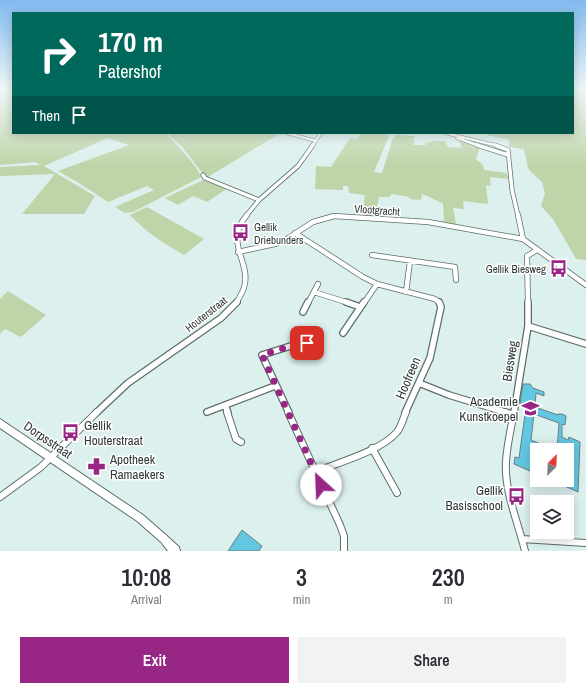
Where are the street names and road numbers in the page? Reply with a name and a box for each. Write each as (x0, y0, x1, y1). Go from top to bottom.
street label: Vlootgracht (354, 201, 401, 219)
street label: Houterstraat (182, 293, 230, 335)
street label: Biesweg (498, 339, 522, 383)
street label: Hoofreen (392, 354, 424, 402)
street label: Dorpsstraat (20, 418, 76, 462)

